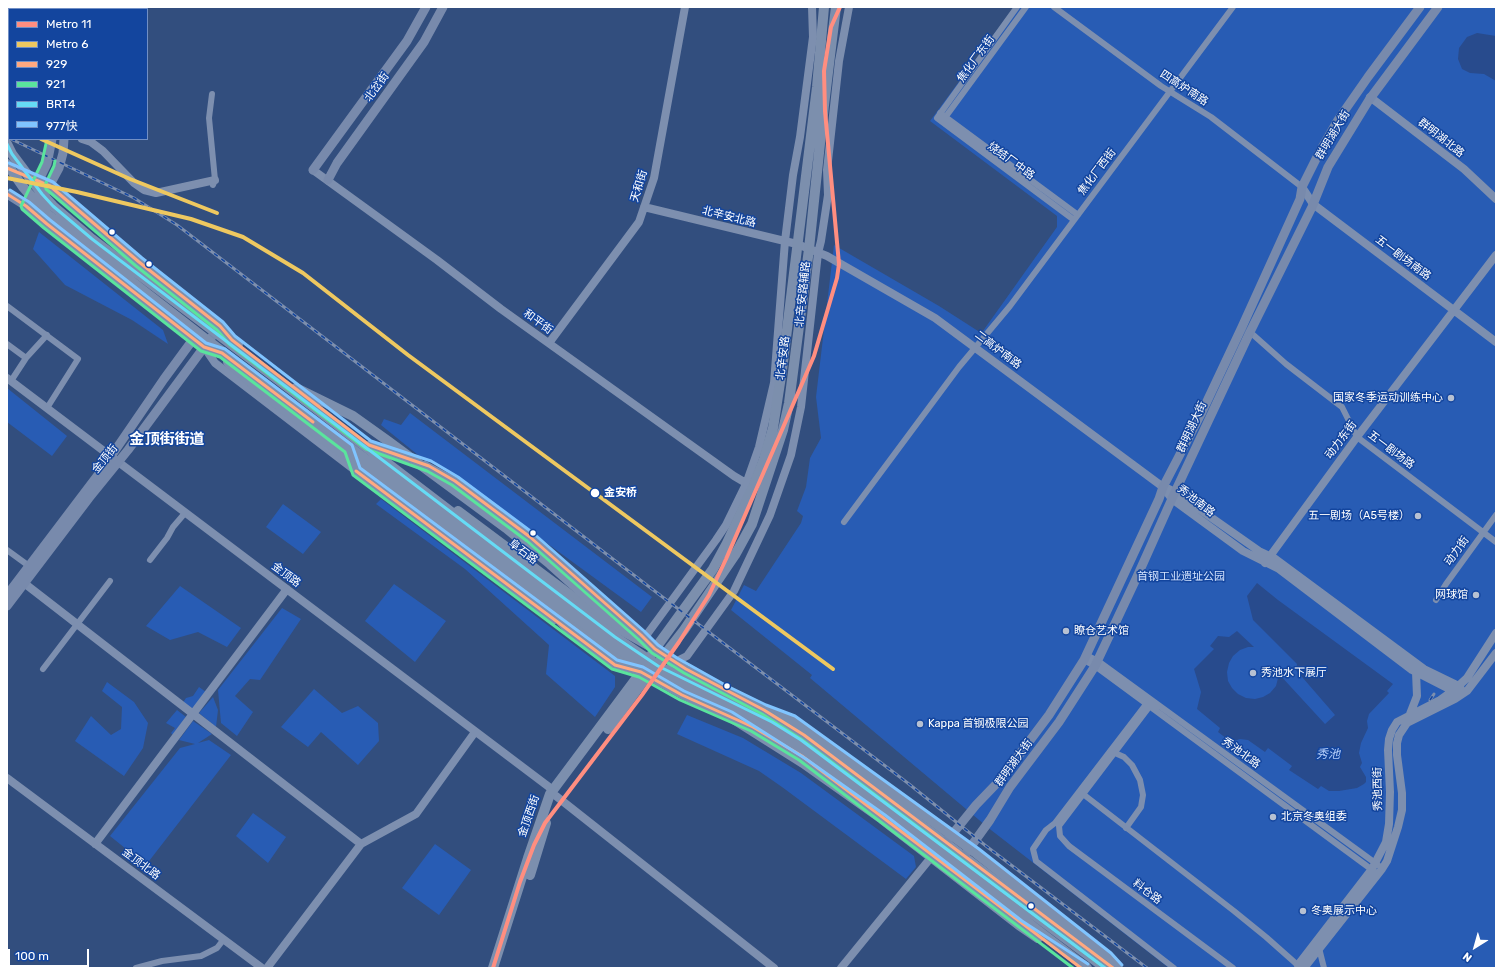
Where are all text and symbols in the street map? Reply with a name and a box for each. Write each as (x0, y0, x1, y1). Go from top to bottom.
legend (8, 8, 148, 140)
text: Metro 11 (46, 17, 91, 31)
street label: 焦化厂东街 (954, 33, 998, 85)
text: Metro 6 (46, 37, 88, 51)
text: 929 (46, 57, 67, 71)
street label: 四高炉南路 (1157, 67, 1211, 109)
street label: 北岔街 (362, 70, 392, 104)
text: 921 (46, 77, 65, 91)
text: BRT4 (46, 97, 76, 111)
street label: 群明湖大街 (1313, 108, 1353, 162)
street label: 群明湖北路 (1415, 116, 1467, 160)
text: 977快 (46, 119, 77, 133)
street label: 烧结厂中路 (985, 139, 1037, 183)
street label: 焦化厂西街 (1075, 146, 1119, 198)
street label: 天和街 (628, 168, 650, 204)
street label: 北辛安北路 (701, 204, 757, 230)
unlabelled marker (107, 227, 117, 237)
street label: 五一剧场南路 (1373, 233, 1433, 283)
unlabelled marker (144, 259, 154, 269)
street label: 北辛安路辅路 (793, 260, 813, 328)
street label: 和平街 (521, 307, 555, 337)
street label: 二高炉南路 (972, 328, 1024, 372)
street label: 北辛安路 (774, 335, 792, 381)
place label: 国家冬季运动训练中心 (1333, 391, 1443, 405)
marker: 国家冬季运动训练中心 (1446, 393, 1456, 403)
street label: 群明湖大街 (1174, 399, 1210, 455)
street label: 动力东街 (1322, 418, 1360, 462)
street label: 五一剧场路 (1365, 428, 1417, 472)
district label: 金顶街街道 (130, 431, 204, 449)
street label: 金顶街 (89, 442, 121, 476)
street label: 秀池南路 (1175, 482, 1217, 520)
place label: 金安桥 (604, 486, 637, 500)
marker: 金安桥 (589, 487, 601, 499)
place label: 五一剧场（A5号楼） (1308, 509, 1410, 523)
marker: 五一剧场（A5号楼） (1413, 511, 1423, 521)
unlabelled marker (528, 528, 538, 538)
street label: 动力街 (1442, 534, 1472, 568)
street label: 阜石路 (506, 537, 540, 567)
street label: 金顶路 (269, 560, 303, 590)
park label: 首钢工业遗址公园 (1137, 570, 1225, 584)
place label: 网球馆 (1435, 588, 1468, 602)
marker: 网球馆 (1471, 590, 1481, 600)
place label: 瞭仓艺术馆 (1074, 624, 1129, 638)
marker: 瞭仓艺术馆 (1061, 626, 1071, 636)
place label: 秀池水下展厅 (1261, 666, 1327, 680)
marker: 秀池水下展厅 (1248, 668, 1258, 678)
unlabelled marker (722, 681, 732, 691)
place label: Kappa 首钢极限公园 (928, 717, 1028, 731)
marker: Kappa 首钢极限公园 (915, 719, 925, 729)
street label: 秀池北路 (1219, 735, 1263, 771)
street label: 群明湖大街 (992, 737, 1036, 789)
water label: 秀池 (1316, 748, 1340, 762)
street label: 秀池西街 (1371, 767, 1385, 811)
street label: 金顶西街 (516, 793, 542, 839)
place label: 北京冬奥组委 (1281, 810, 1347, 824)
marker: 北京冬奥组委 (1268, 812, 1278, 822)
street label: 金顶北路 (119, 845, 163, 883)
street label: 料仓路 (1130, 877, 1164, 907)
unlabelled marker (1026, 901, 1036, 911)
place label: 冬奥展示中心 (1311, 904, 1377, 918)
marker: 冬奥展示中心 (1298, 906, 1308, 916)
north arrow (1455, 927, 1495, 967)
scale bar (10, 941, 91, 967)
text: 100 m (15, 949, 49, 963)
text: N (1460, 949, 1475, 965)

